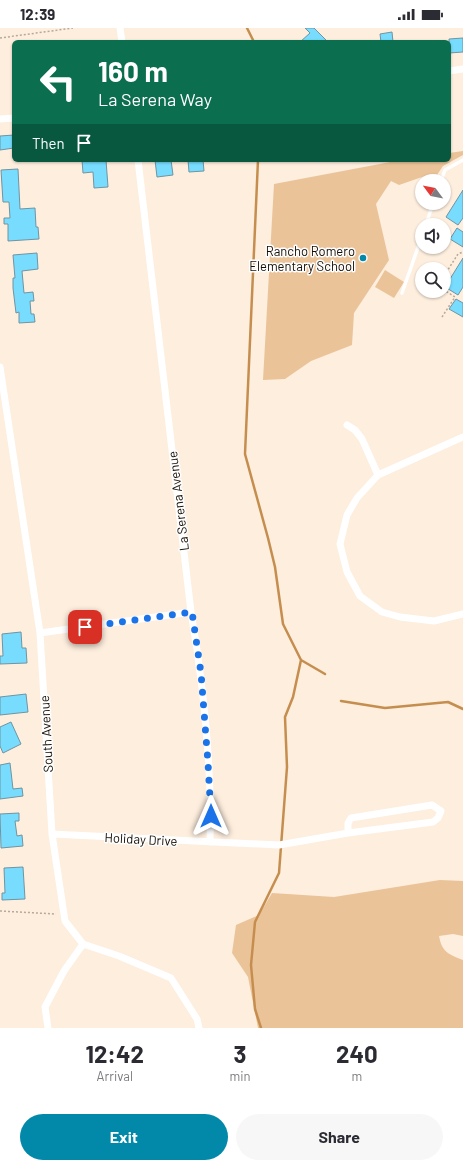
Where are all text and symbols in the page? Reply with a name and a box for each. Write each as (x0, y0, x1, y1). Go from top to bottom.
text: 12:39 (20, 5, 55, 23)
text: 160 m (98, 54, 168, 88)
icon: left (32, 56, 84, 108)
text: La Serena Way (98, 88, 212, 110)
icon: arrive (73, 132, 95, 154)
text: Then (32, 134, 65, 152)
north arrow (415, 174, 451, 210)
map controls (415, 174, 451, 298)
button: sound (415, 218, 451, 254)
place label: Rancho Romero Elementary School (249, 243, 355, 274)
marker: Rancho Romero Elementary School (358, 253, 368, 263)
button: search (415, 262, 451, 298)
street label: La Serena Avenue (164, 450, 192, 552)
pin (68, 610, 102, 644)
icon: arrive (74, 616, 96, 638)
street label: South Avenue (36, 695, 56, 773)
position arrow (190, 795, 232, 837)
street label: Holiday Drive (104, 829, 178, 849)
text: 12:42 (85, 1039, 144, 1068)
text: 3 (234, 1039, 246, 1068)
text: 240 (336, 1039, 378, 1068)
text: Arrival (97, 1068, 133, 1084)
text: min (229, 1068, 251, 1084)
text: m (351, 1068, 362, 1084)
button: Exit (20, 1114, 228, 1160)
button: Share (236, 1114, 443, 1160)

